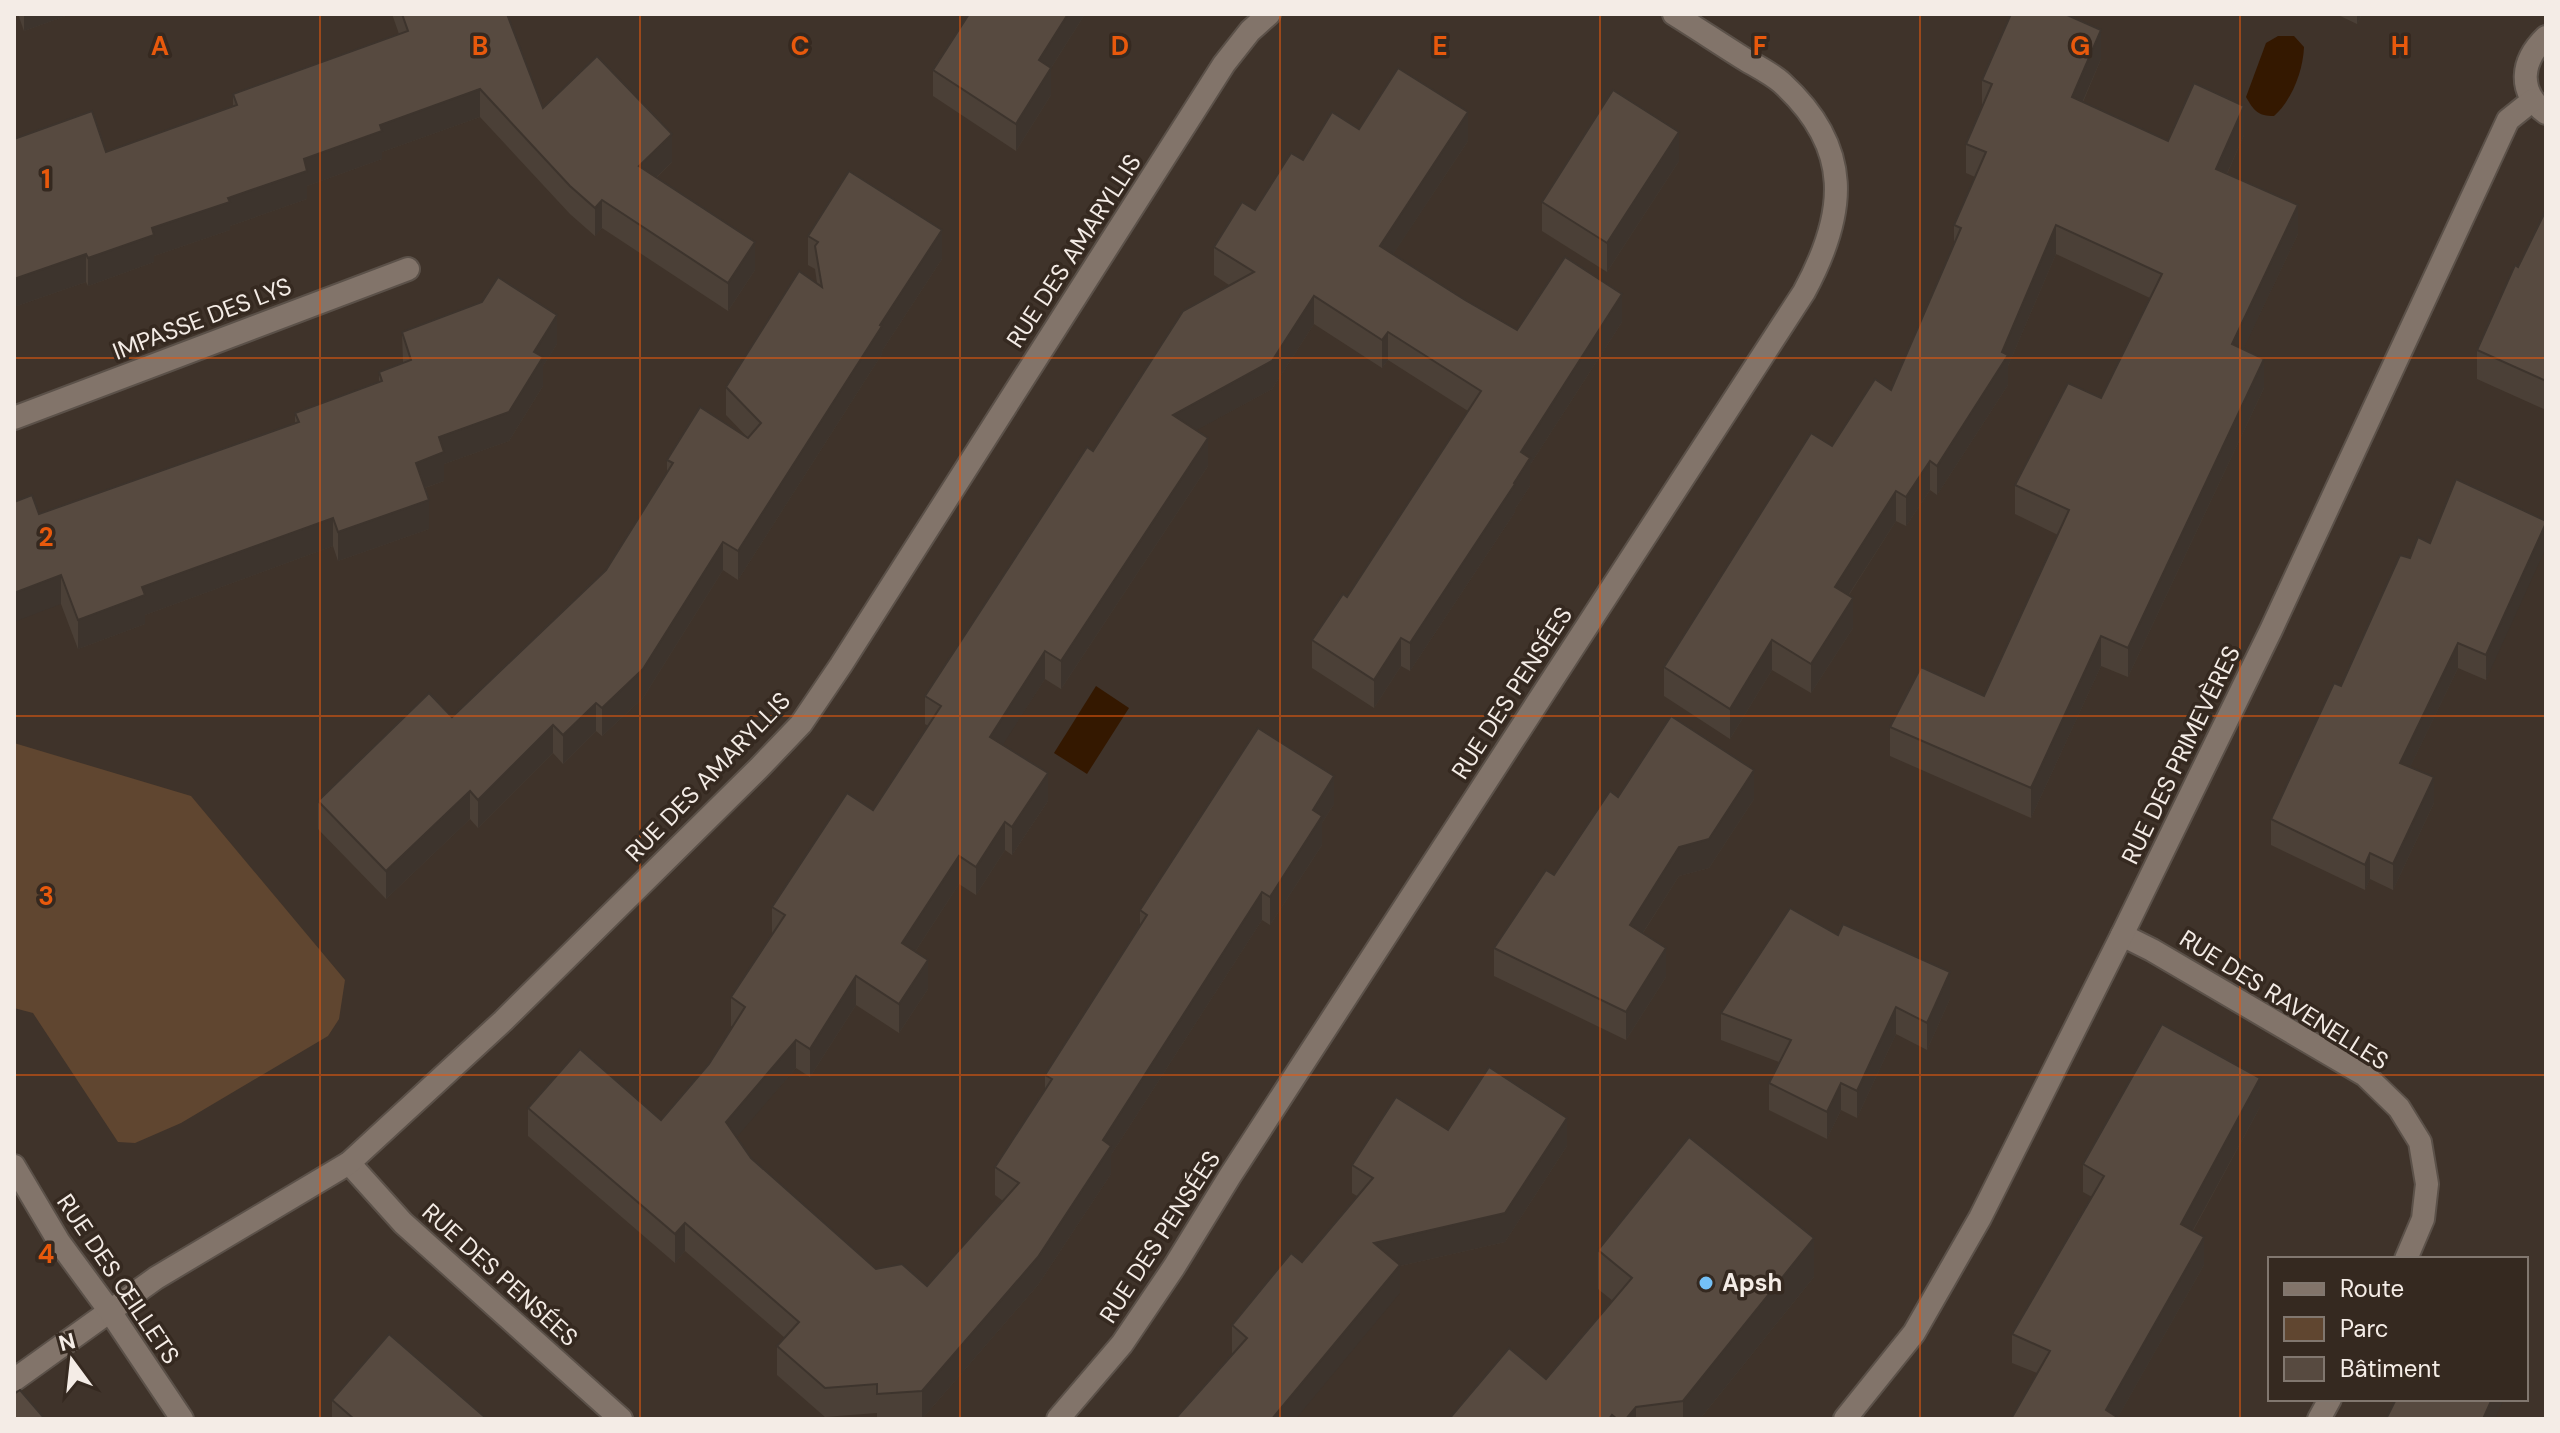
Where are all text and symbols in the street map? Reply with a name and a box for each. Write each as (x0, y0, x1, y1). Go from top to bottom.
text: A (151, 29, 169, 63)
text: B (472, 29, 488, 63)
text: C (790, 29, 810, 63)
text: D (1111, 29, 1129, 63)
text: E (1432, 29, 1448, 63)
text: F (1753, 29, 1767, 63)
text: G (2070, 29, 2090, 63)
text: H (2391, 29, 2409, 63)
street label: RUE DES AMARYLLIS (999, 148, 1148, 353)
text: 1 (41, 162, 51, 196)
street label: IMPASSE DES LYS (108, 270, 296, 367)
text: 2 (38, 520, 54, 554)
street label: RUE DES PENSÉES (1444, 601, 1579, 785)
street label: RUE DES PRIMEVÈRES (2114, 640, 2247, 869)
street label: RUE DES AMARYLLIS (618, 685, 797, 868)
text: 3 (38, 879, 54, 913)
street label: RUE DES RAVENELLES (2174, 923, 2395, 1076)
street label: RUE DES PENSÉES (1092, 1145, 1227, 1329)
street label: RUE DES ŒILLETS (50, 1188, 187, 1370)
street label: RUE DES PENSÉES (416, 1196, 585, 1353)
text: 4 (38, 1237, 54, 1271)
legend (2268, 1257, 2528, 1401)
place label: Apsh (1722, 1267, 1782, 1298)
text: Route (2340, 1273, 2404, 1304)
marker: Apsh (1697, 1274, 1715, 1292)
text: Parc (2340, 1313, 2389, 1344)
north arrow (32, 1321, 112, 1401)
text: N (55, 1326, 78, 1358)
text: Bâtiment (2340, 1353, 2441, 1384)

